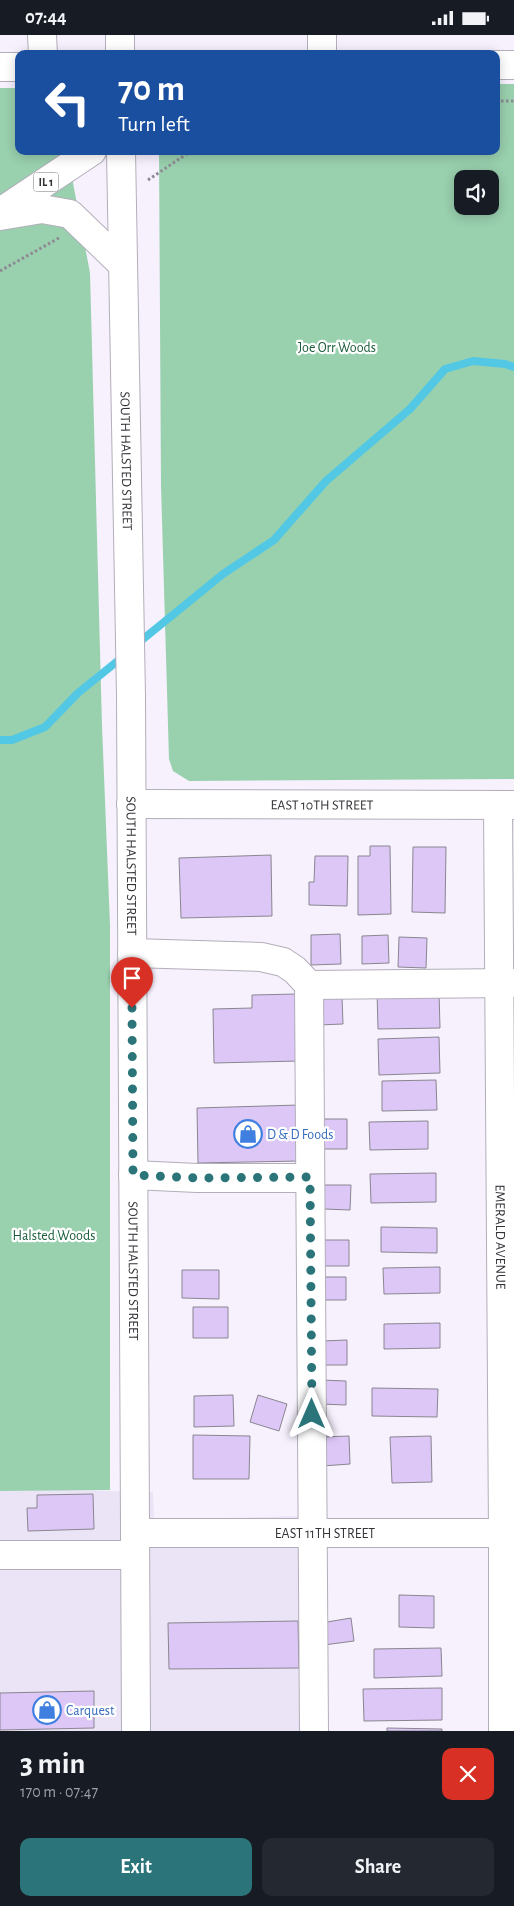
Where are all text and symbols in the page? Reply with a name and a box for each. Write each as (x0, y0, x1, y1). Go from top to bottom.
text: 07:44 (25, 8, 67, 27)
icon: left (35, 70, 100, 135)
text: 70 m (118, 72, 185, 107)
text: Turn left (118, 113, 190, 135)
map controls (454, 170, 499, 215)
button: sound (454, 170, 499, 215)
road number: IL 1 (34, 173, 58, 191)
park label: Joe Orr Woods (298, 341, 376, 355)
street label: SOUTH HALSTED STREET (117, 391, 134, 531)
street label: SOUTH HALSTED STREET (123, 796, 138, 936)
street label: EAST 10TH STREET (271, 798, 374, 813)
pin (111, 957, 153, 1008)
icon: arrive (118, 964, 146, 992)
shop icon: D & D Foods (233, 1119, 263, 1149)
place label: D & D Foods (267, 1128, 334, 1142)
street label: EMERALD AVENUE (493, 1184, 507, 1290)
street label: SOUTH HALSTED STREET (125, 1201, 140, 1341)
park label: Halsted Woods (13, 1229, 95, 1243)
position arrow (285, 1387, 337, 1439)
street label: EAST 11TH STREET (275, 1527, 375, 1541)
shop icon: Carquest (32, 1695, 62, 1725)
place label: Carquest (66, 1704, 115, 1718)
button: close (442, 1748, 494, 1800)
text: 3 min (20, 1749, 85, 1779)
text: 170 m · 07:47 (20, 1784, 98, 1800)
button: Exit (20, 1838, 252, 1896)
button: Share (262, 1838, 494, 1896)

